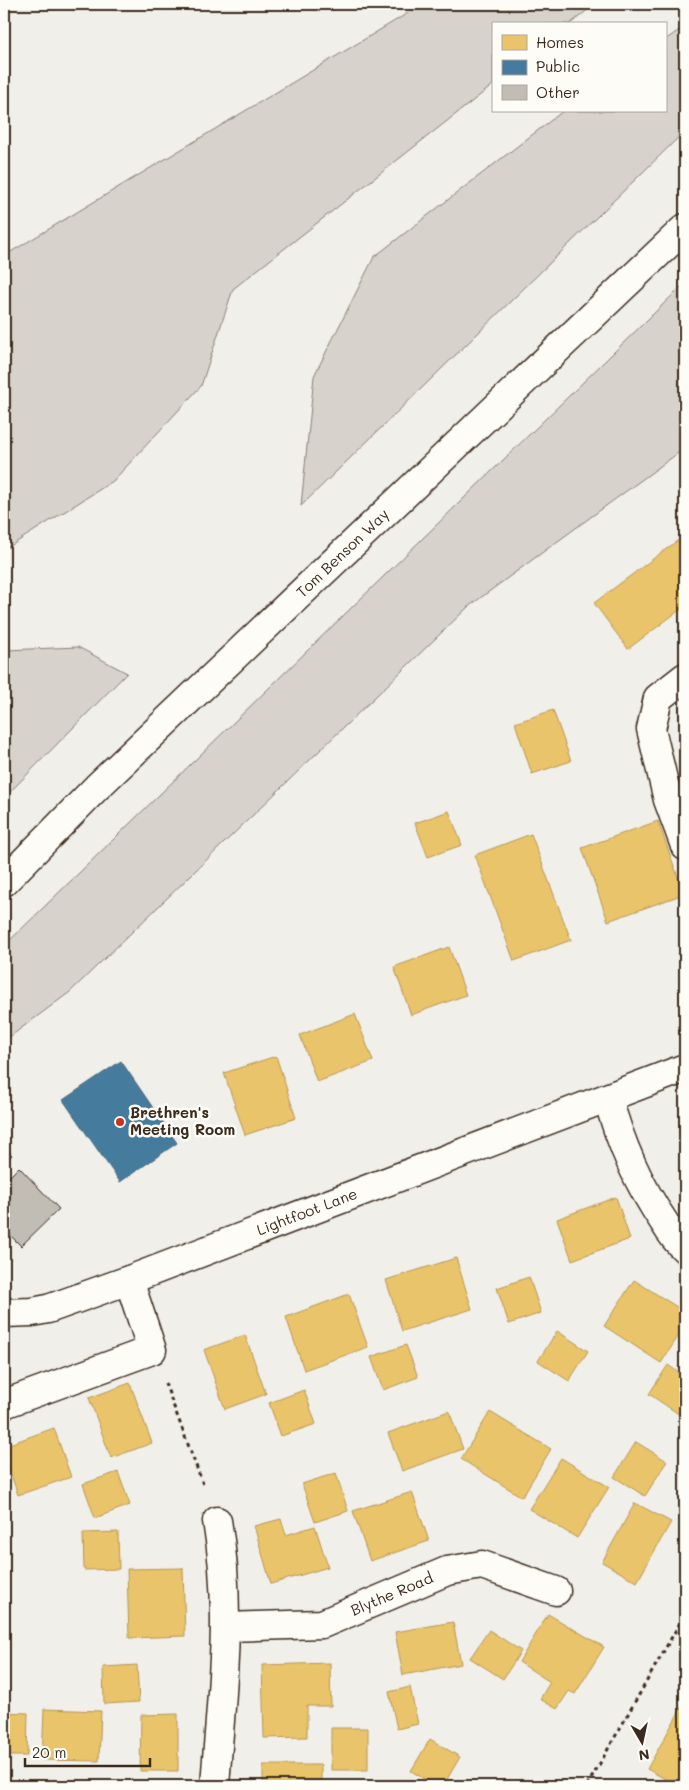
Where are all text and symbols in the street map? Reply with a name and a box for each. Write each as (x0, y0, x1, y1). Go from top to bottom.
legend (492, 22, 666, 112)
text: Homes (536, 32, 584, 52)
text: Public (536, 56, 580, 76)
text: Other (536, 82, 580, 102)
street label: Tom Benson Way (291, 504, 393, 601)
place label: Brethren's Meeting Room (130, 1102, 235, 1139)
marker: Brethren's Meeting Room (114, 1116, 126, 1128)
street label: Lightfoot Lane (254, 1183, 360, 1239)
street label: Blythe Road (347, 1567, 436, 1620)
north arrow (616, 1718, 666, 1768)
scale bar (25, 1735, 150, 1767)
text: 20 m (32, 1742, 66, 1762)
text: N (637, 1745, 651, 1766)

